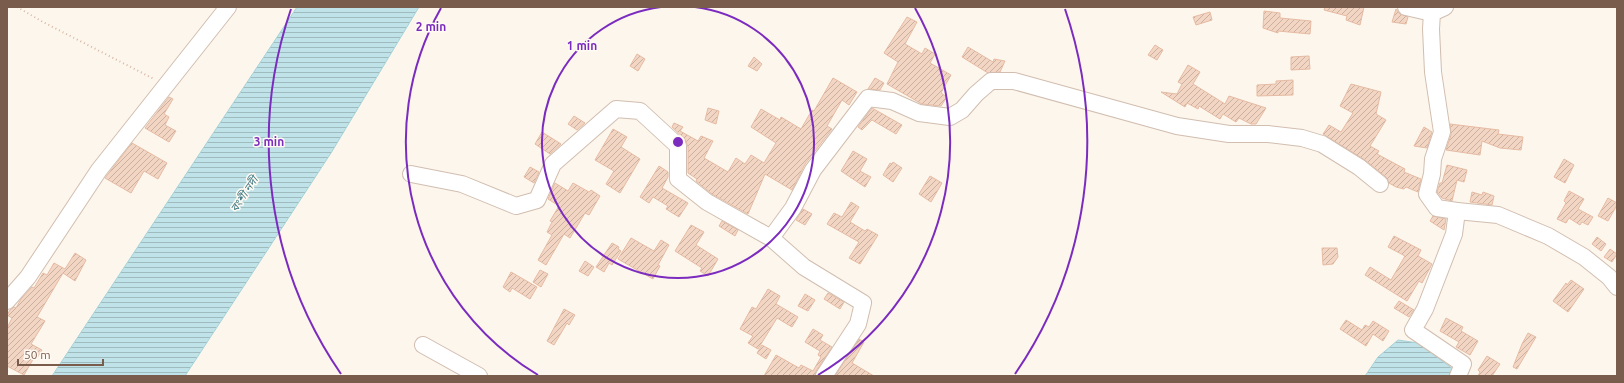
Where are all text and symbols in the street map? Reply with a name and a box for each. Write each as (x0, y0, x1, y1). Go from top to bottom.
text: 2 min (416, 20, 446, 33)
text: 1 min (567, 39, 597, 52)
text: 3 min (254, 135, 284, 148)
centre of rings (671, 135, 685, 149)
water label: বংশী নদী (228, 172, 261, 214)
scale bar (18, 341, 103, 367)
text: 50 m (24, 348, 51, 361)

